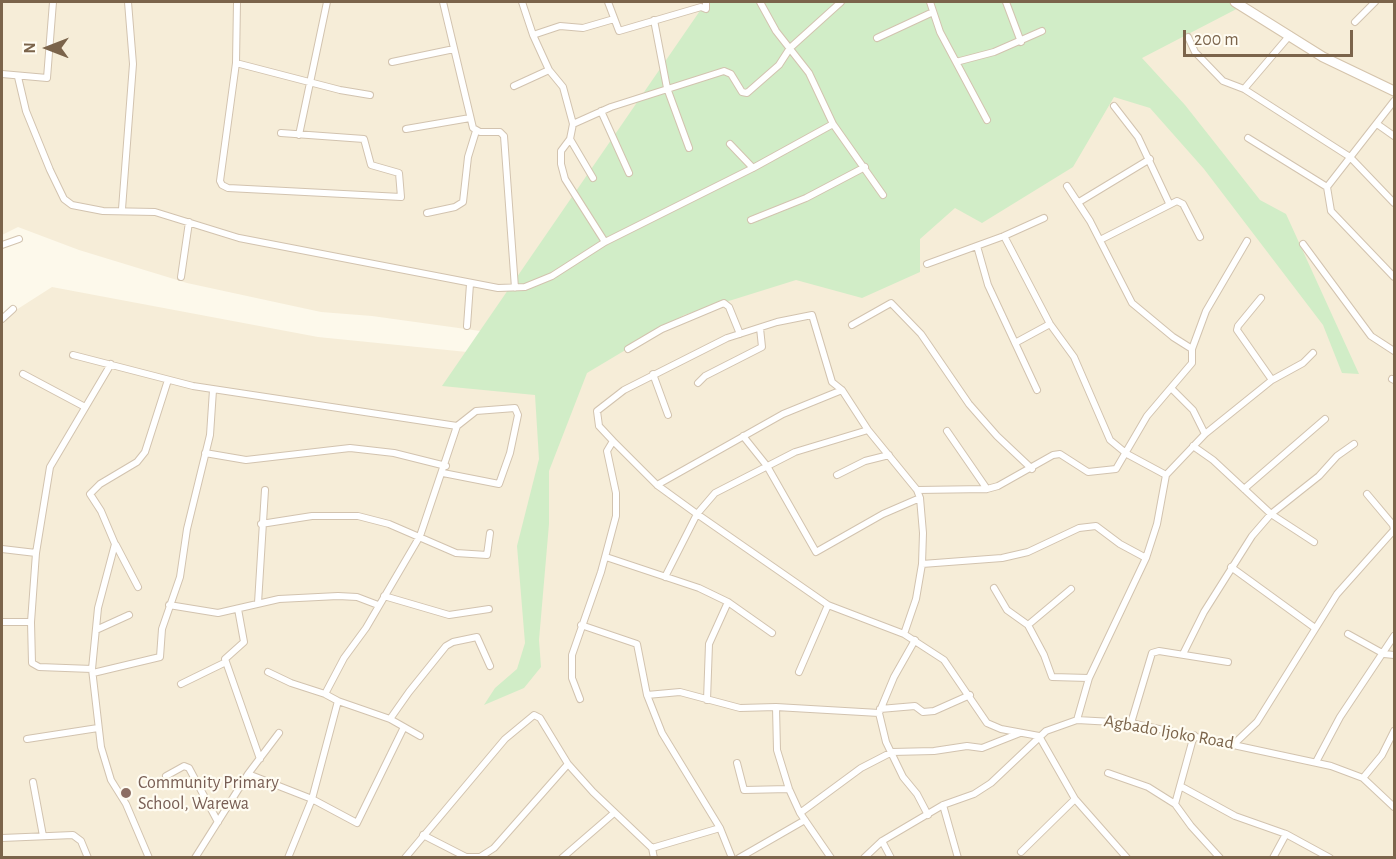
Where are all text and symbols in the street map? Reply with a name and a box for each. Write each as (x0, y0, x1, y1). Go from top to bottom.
north arrow (18, 18, 78, 78)
scale bar (1186, 18, 1356, 56)
text: 200 m (1194, 31, 1239, 49)
text: N (22, 42, 38, 54)
street label: Agbado Ijoko Road (1102, 710, 1236, 754)
place label: Community Primary School, Warewa (138, 772, 279, 814)
marker: Community Primary School, Warewa (119, 786, 133, 800)

